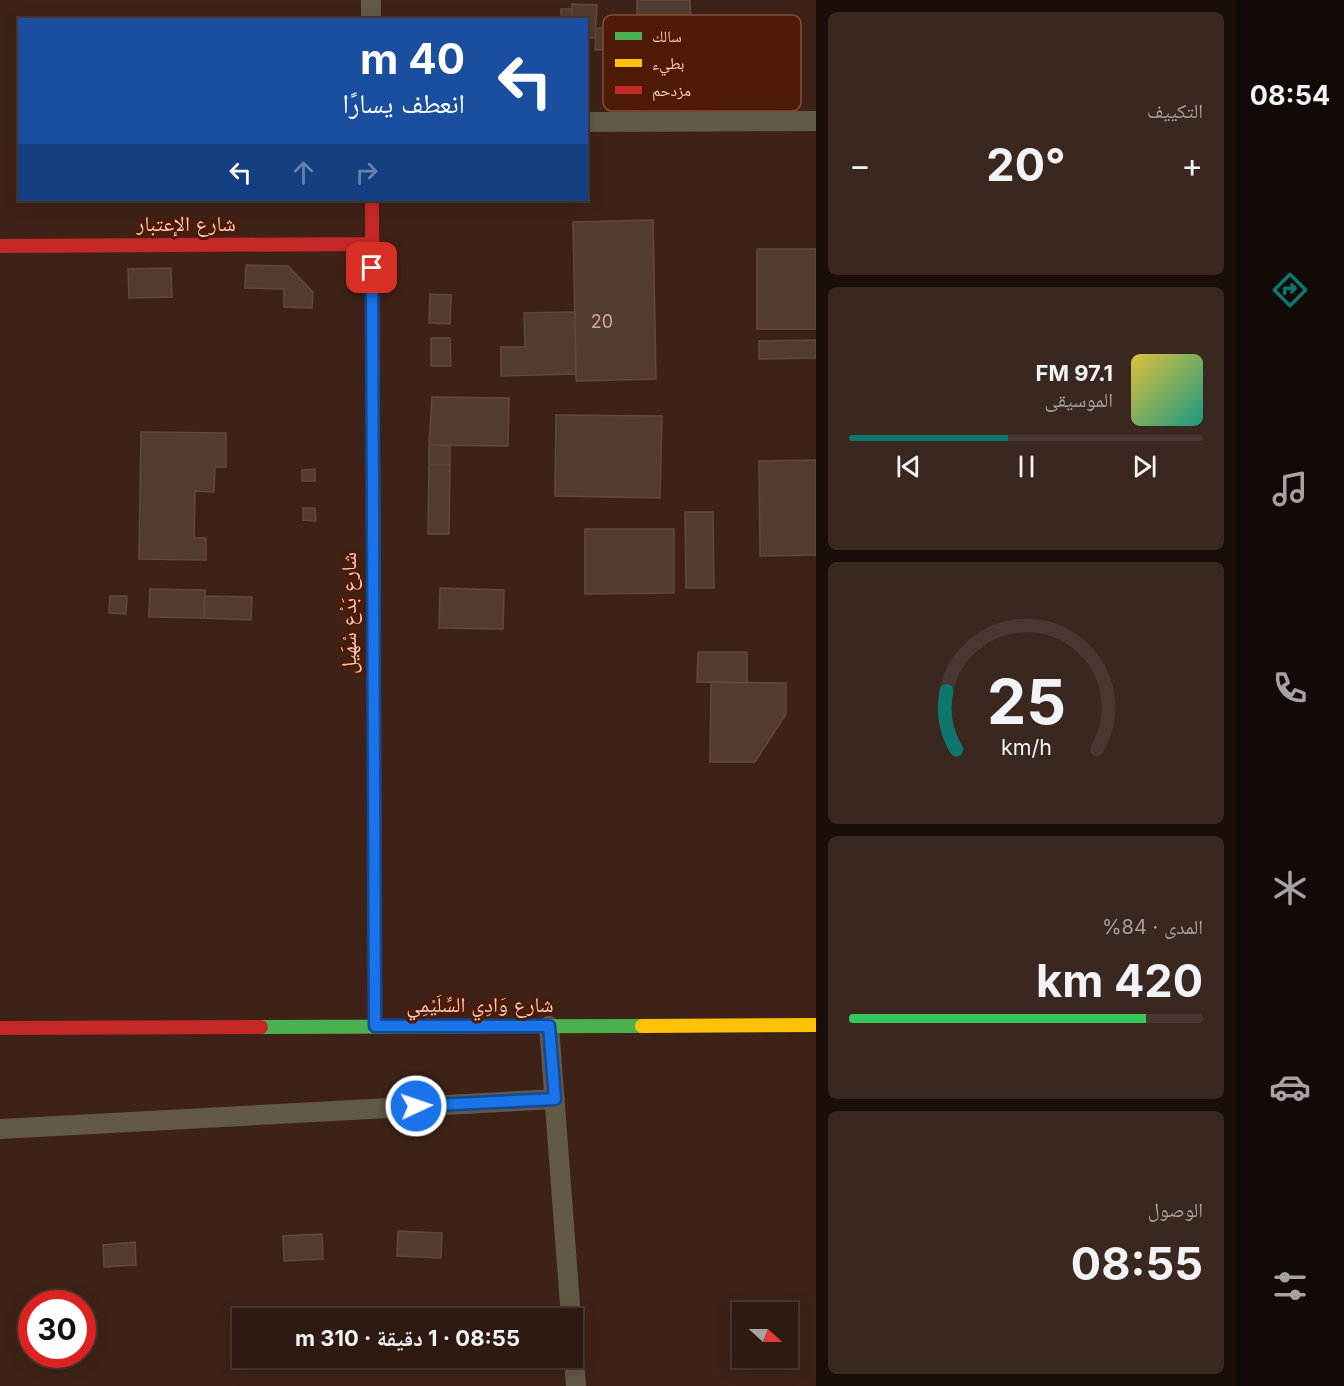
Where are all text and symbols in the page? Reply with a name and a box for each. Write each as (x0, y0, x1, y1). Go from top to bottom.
legend (603, 15, 801, 111)
text: سالك (652, 26, 682, 46)
text: 40 m (360, 33, 465, 84)
icon: left (486, 42, 564, 120)
text: بطيء (652, 53, 684, 76)
text: 08:54 (1250, 79, 1330, 112)
text: مزدحم (652, 80, 691, 101)
text: انعطف يسارًا (342, 87, 465, 120)
text: التكييف (1147, 99, 1203, 123)
text: 20° (986, 137, 1066, 192)
text: − (849, 145, 871, 185)
text: + (1181, 145, 1203, 185)
icon: left (224, 156, 257, 189)
icon: ahead (287, 156, 320, 189)
icon: right (350, 156, 383, 189)
street label: شارع الإعتبار (135, 211, 236, 237)
pin (346, 242, 397, 293)
icon: arrive (355, 251, 388, 284)
icon: directions (1269, 269, 1311, 311)
house number: 20 (591, 311, 613, 332)
text: 97.1 FM (1036, 360, 1113, 386)
text: الموسيقى (1045, 388, 1113, 412)
icon: previous (892, 450, 925, 483)
icon: pause (1010, 450, 1043, 483)
icon: next (1128, 450, 1161, 483)
icon: music (1269, 468, 1311, 510)
street label: شارع بَدْع سْهَيل (336, 552, 362, 674)
text: 25 (986, 664, 1066, 739)
icon: phone (1269, 667, 1311, 709)
text: km/h (1001, 734, 1051, 760)
icon: climate (1269, 867, 1311, 909)
text: المدى · 84% (1102, 915, 1203, 939)
text: 420 km (1036, 953, 1203, 1008)
street label: شارع وَادِي السِّلَيْمِي (406, 992, 554, 1021)
icon: car (1269, 1066, 1311, 1108)
position arrow (384, 1074, 448, 1138)
text: الوصول (1148, 1198, 1203, 1222)
text: 08:55 (1071, 1236, 1203, 1291)
icon: filters (1269, 1265, 1311, 1307)
speed limit sign: 30 (18, 1290, 96, 1368)
north arrow (732, 1302, 798, 1368)
map controls (732, 1302, 798, 1368)
text: 08:55 · 1 دقيقة · 310 m (295, 1325, 520, 1351)

